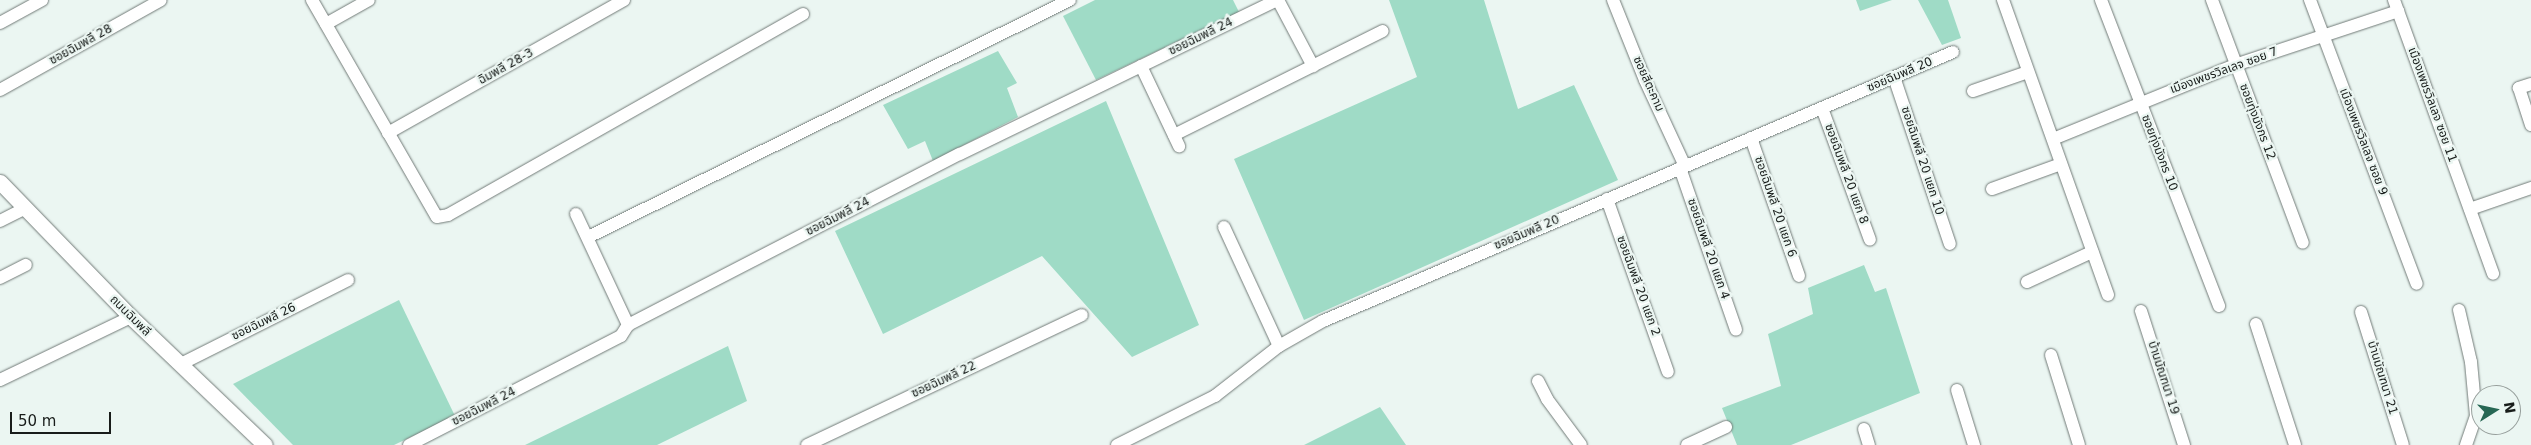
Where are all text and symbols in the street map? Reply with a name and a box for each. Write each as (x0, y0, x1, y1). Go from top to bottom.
street label: ซอยฉิมพลี 24 (1167, 15, 1235, 59)
street label: ซอยฉิมพลี 28 (47, 22, 115, 68)
street label: เมืองเพชรวิลเลจ ซอย 7 (2168, 45, 2280, 97)
street label: ฉิมพลี 28-3 (476, 46, 536, 88)
street label: เมืองเพชรวิลเลจ ซอย 11 (2404, 46, 2460, 164)
street label: ซอยสีตะคาม (1629, 54, 1667, 114)
street label: ซอยฉิมพลี 20 (1865, 55, 1935, 95)
street label: ซอยทุ่งมังกร 12 (2236, 82, 2278, 162)
street label: เมืองเพชรวิลเลจ ซอย 9 (2336, 86, 2390, 198)
street label: ซอยฉิมพลี 20 แยก 10 (1898, 105, 1946, 217)
street label: ซอยทุ่งมังกร 10 (2138, 113, 2180, 193)
street label: ซอยฉิมพลี 20 แยก 8 (1821, 122, 1871, 226)
street label: ซอยฉิมพลี 20 แยก 6 (1751, 155, 1799, 259)
street label: ซอยฉิมพลี 24 (804, 195, 872, 239)
street label: ซอยฉิมพลี 20 แยก 4 (1684, 197, 1732, 301)
street label: ซอยฉิมพลี 20 (1492, 213, 1562, 253)
street label: ซอยฉิมพลี 20 แยก 2 (1613, 234, 1663, 338)
street label: ถนนฉิมพลี (107, 293, 153, 339)
street label: ซอยฉิมพลี 26 (230, 300, 298, 344)
street label: บ้านมัณฑนา 19 (2144, 339, 2182, 417)
street label: บ้านมัณฑนา 21 (2364, 339, 2400, 417)
street label: ซอยฉิมพลี 22 (909, 359, 979, 401)
street label: ซอยฉิมพลี 24 (450, 385, 518, 429)
north arrow (2471, 385, 2521, 435)
text: N (2501, 400, 2519, 415)
scale bar (12, 402, 114, 434)
text: 50 m (18, 412, 56, 430)

